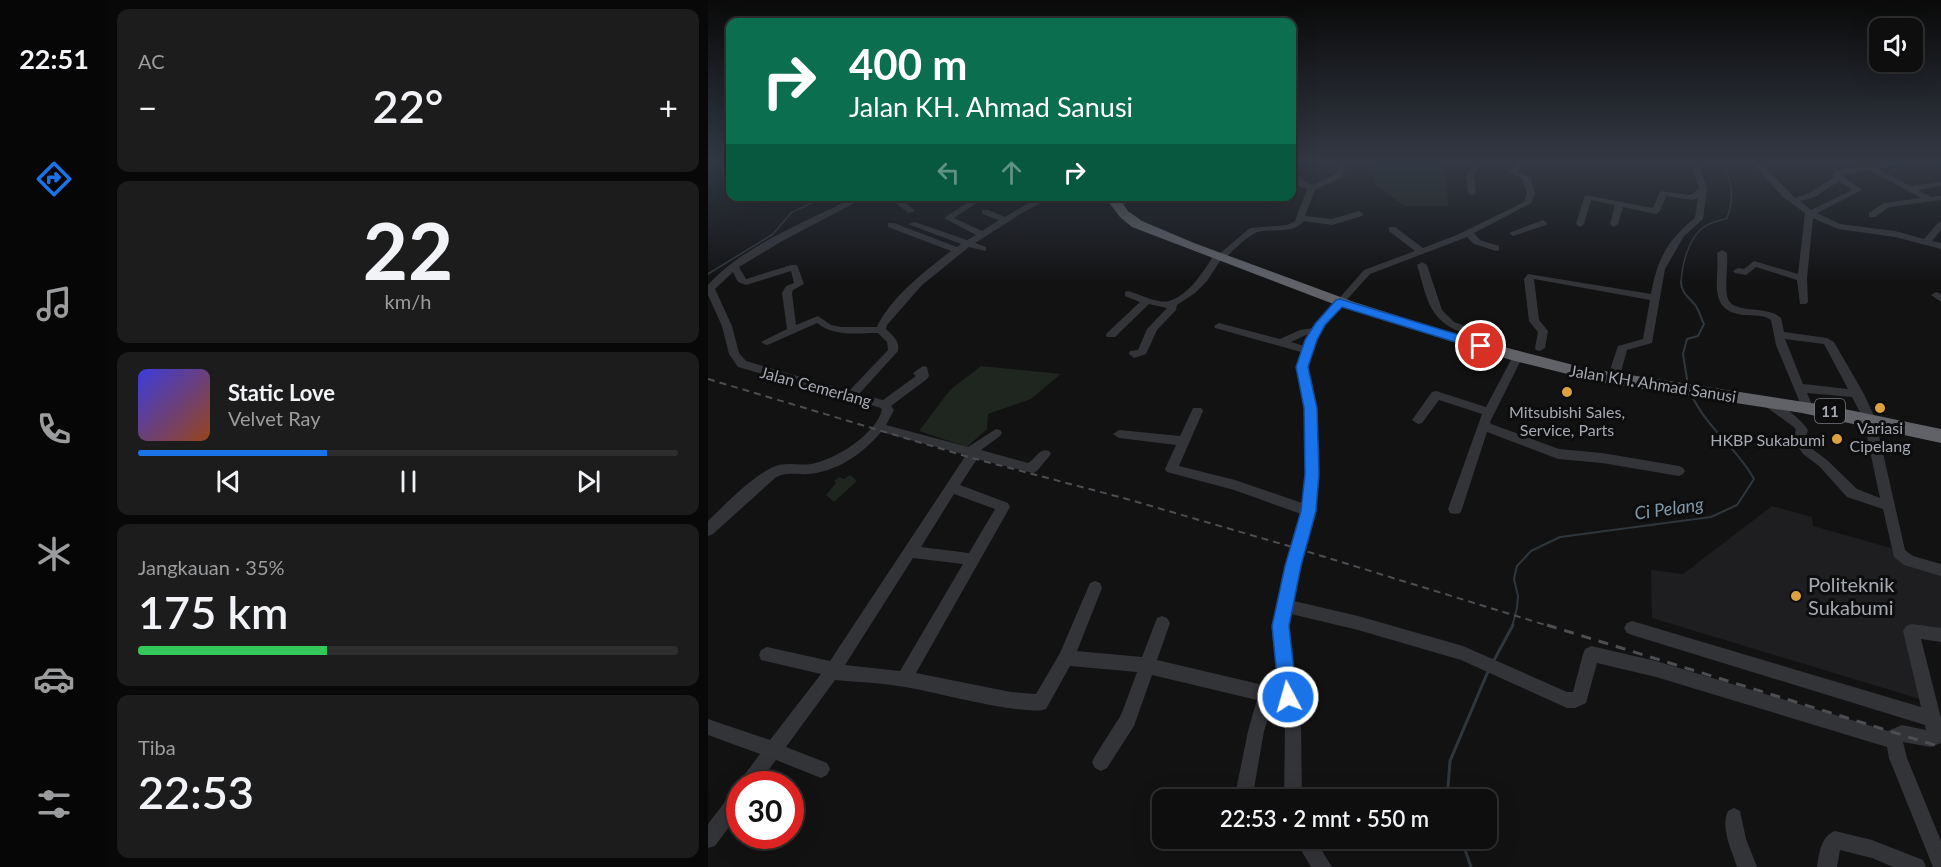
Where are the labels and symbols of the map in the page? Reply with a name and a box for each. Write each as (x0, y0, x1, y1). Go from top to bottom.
pin (1455, 320, 1506, 371)
street label: Jalan KH. Ahmad Sanusi (1568, 360, 1738, 406)
street label: Jalan Cemerlang (758, 362, 874, 410)
marker: Mitsubishi Sales, Service, Parts (1560, 385, 1574, 399)
road number: 11 (1815, 399, 1845, 423)
marker: Variasi Cipelang (1873, 401, 1887, 415)
place label: Mitsubishi Sales, Service, Parts (1509, 402, 1625, 439)
place label: Variasi Cipelang (1850, 418, 1910, 455)
place label: HKBP Sukabumi (1710, 430, 1825, 449)
marker: HKBP Sukabumi (1830, 432, 1844, 446)
water label: Ci Pelang (1633, 492, 1705, 524)
place label: Politeknik Sukabumi (1808, 572, 1895, 619)
marker: Politeknik Sukabumi (1789, 589, 1803, 603)
position arrow (1256, 665, 1320, 729)
speed limit sign: 30 (726, 771, 804, 849)

